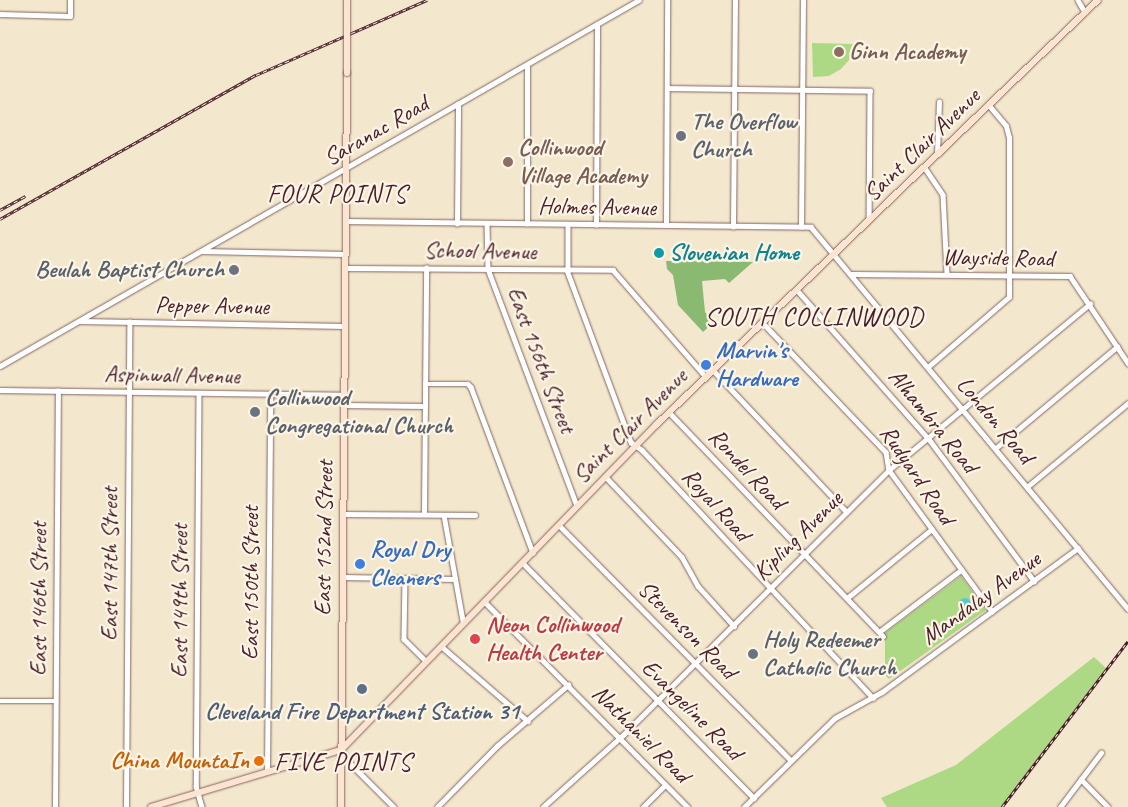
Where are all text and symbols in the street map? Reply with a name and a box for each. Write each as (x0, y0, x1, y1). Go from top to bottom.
place label: Ginn Academy (849, 38, 965, 66)
marker: Ginn Academy (833, 46, 845, 58)
street label: Saint Clair Avenue (858, 82, 986, 208)
street label: Saranac Road (319, 90, 433, 172)
place label: The Overflow Church (691, 108, 797, 164)
marker: The Overflow Church (675, 130, 687, 142)
place label: Collinwood Village Academy (518, 134, 647, 190)
marker: Collinwood Village Academy (502, 156, 514, 168)
district label: FOUR POINTS (267, 179, 407, 209)
street label: Holmes Avenue (538, 192, 656, 222)
street label: School Avenue (423, 236, 537, 266)
place label: Slovenian Home (669, 239, 798, 267)
street label: Wayside Road (942, 243, 1054, 273)
marker: Slovenian Home (653, 247, 665, 259)
place label: Beulah Baptist Church (35, 256, 224, 284)
marker: Beulah Baptist Church (228, 264, 240, 276)
street label: East 156th Street (500, 283, 582, 437)
street label: Pepper Avenue (155, 291, 269, 321)
district label: SOUTH COLLINWOOD (702, 301, 926, 333)
place label: Marvin's Hardware (716, 337, 798, 393)
street label: Aspinwall Avenue (104, 359, 240, 391)
marker: Marvin's Hardware (700, 359, 712, 371)
street label: Saint Clair Avenue (566, 362, 694, 490)
street label: Alhambra Road (882, 363, 984, 479)
street label: London Road (950, 371, 1040, 469)
place label: Collinwood Congregational Church (265, 384, 454, 440)
marker: Collinwood Congregational Church (249, 406, 261, 418)
street label: Rudyard Road (874, 420, 960, 530)
street label: Rondel Road (703, 423, 791, 515)
street label: East 152nd Street (308, 460, 340, 616)
street label: Royal Road (676, 462, 756, 548)
street label: Kipling Avenue (747, 485, 849, 587)
street label: East 147th Street (96, 487, 124, 641)
street label: East 150th Street (237, 506, 265, 660)
street label: East 146th Street (25, 522, 53, 676)
street label: East 149th Street (166, 524, 194, 678)
place label: Royal Dry Cleaners (370, 536, 451, 592)
street label: Mandalay Avenue (916, 545, 1046, 651)
marker: Royal Dry Cleaners (354, 558, 366, 570)
street label: Stevenson Road (632, 575, 742, 685)
place label: Neon Collinwood Health Center (486, 611, 618, 667)
place label: Holy Redeemer Catholic Church (763, 626, 897, 682)
marker: Neon Collinwood Health Center (468, 632, 482, 646)
marker: Holy Redeemer Catholic Church (747, 648, 759, 660)
street label: Evangeline Road (636, 654, 748, 766)
street label: Nathaniel Road (586, 679, 696, 789)
marker: Cleveland Fire Department Station 31 (356, 683, 368, 695)
place label: Cleveland Fire Department Station 31 (205, 698, 519, 726)
place label: China MountaIn (110, 747, 249, 775)
district label: FIVE POINTS (274, 747, 412, 777)
marker: China MountaIn (253, 755, 265, 767)

